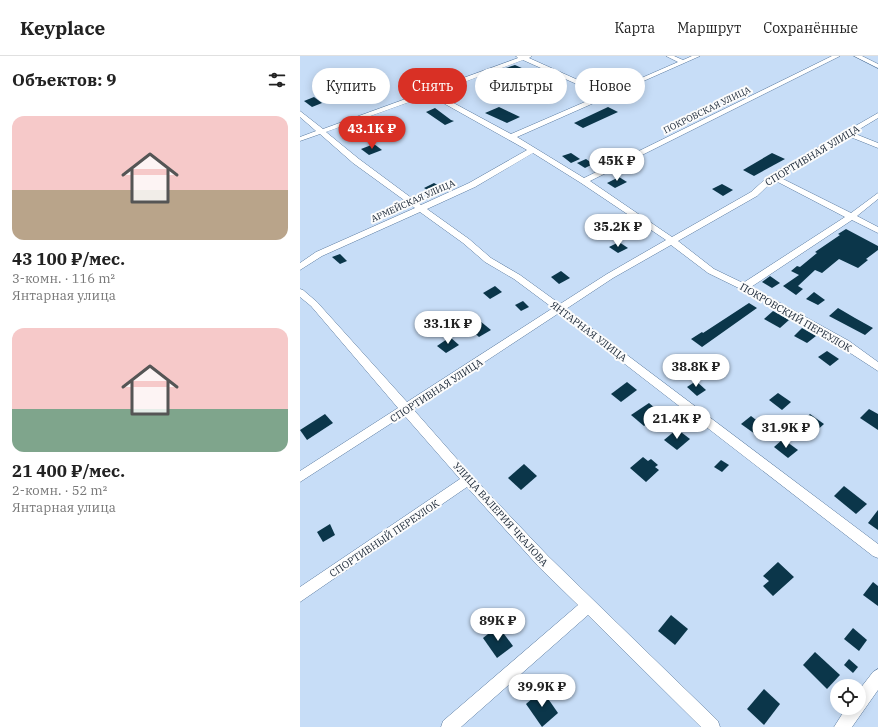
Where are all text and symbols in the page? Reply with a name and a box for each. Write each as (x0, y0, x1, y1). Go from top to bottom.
text: Keyplace (20, 16, 105, 40)
text: Карта (614, 19, 655, 37)
text: Маршрут (677, 19, 741, 37)
text: Сохранённые (763, 19, 858, 37)
chip: Купить (312, 68, 390, 104)
chip: Снять (398, 68, 467, 104)
chip: Фильтры (475, 68, 567, 104)
chip: Новое (575, 68, 645, 104)
text: Объектов: 9 (12, 69, 116, 91)
icon: filters (266, 69, 288, 91)
street label: ПОКРОВСКАЯ УЛИЦА (661, 83, 753, 136)
pin: 43.1K ₽ (335, 116, 409, 150)
text: 43.1K ₽ (348, 120, 396, 137)
street label: СПОРТИВНАЯ УЛИЦА (763, 122, 862, 189)
icon: home (114, 142, 186, 214)
pin: 45K ₽ (589, 148, 645, 182)
text: 45K ₽ (598, 152, 636, 169)
street label: АРМЕЙСКАЯ УЛИЦА (369, 177, 457, 224)
pin: 35.2K ₽ (581, 214, 655, 248)
text: 35.2K ₽ (594, 218, 642, 235)
text: 43 100 ₽/мес. (12, 248, 125, 270)
text: 3-комн. · 116 m² (12, 270, 115, 287)
street label: ПОКРОВСКИЙ ПЕРЕУЛОК (738, 280, 854, 355)
text: Янтарная улица (12, 287, 116, 304)
street label: ЯНТАРНАЯ УЛИЦА (548, 298, 630, 365)
pin: 33.1K ₽ (411, 311, 485, 345)
text: 33.1K ₽ (424, 315, 472, 332)
icon: home (114, 354, 186, 426)
pin: 38.8K ₽ (659, 354, 733, 388)
street label: СПОРТИВНАЯ УЛИЦА (388, 356, 485, 425)
text: 38.8K ₽ (672, 358, 720, 375)
pin: 21.4K ₽ (640, 406, 714, 440)
text: 21.4K ₽ (653, 410, 701, 427)
pin: 31.9K ₽ (749, 415, 823, 449)
text: 31.9K ₽ (762, 419, 810, 436)
text: 21 400 ₽/мес. (12, 460, 125, 482)
street label: УЛИЦА ВАЛЕРИЯ ЧКАЛОВА (450, 460, 551, 569)
text: 2-комн. · 52 m² (12, 482, 107, 499)
street label: СПОРТИВНЫЙ ПЕРЕУЛОК (327, 497, 442, 580)
text: Янтарная улица (12, 499, 116, 516)
pin: 89K ₽ (470, 608, 526, 642)
text: 89K ₽ (479, 612, 517, 629)
pin: 39.9K ₽ (505, 674, 579, 708)
text: 39.9K ₽ (518, 678, 566, 695)
map controls (830, 679, 866, 715)
button: locate (830, 679, 866, 715)

